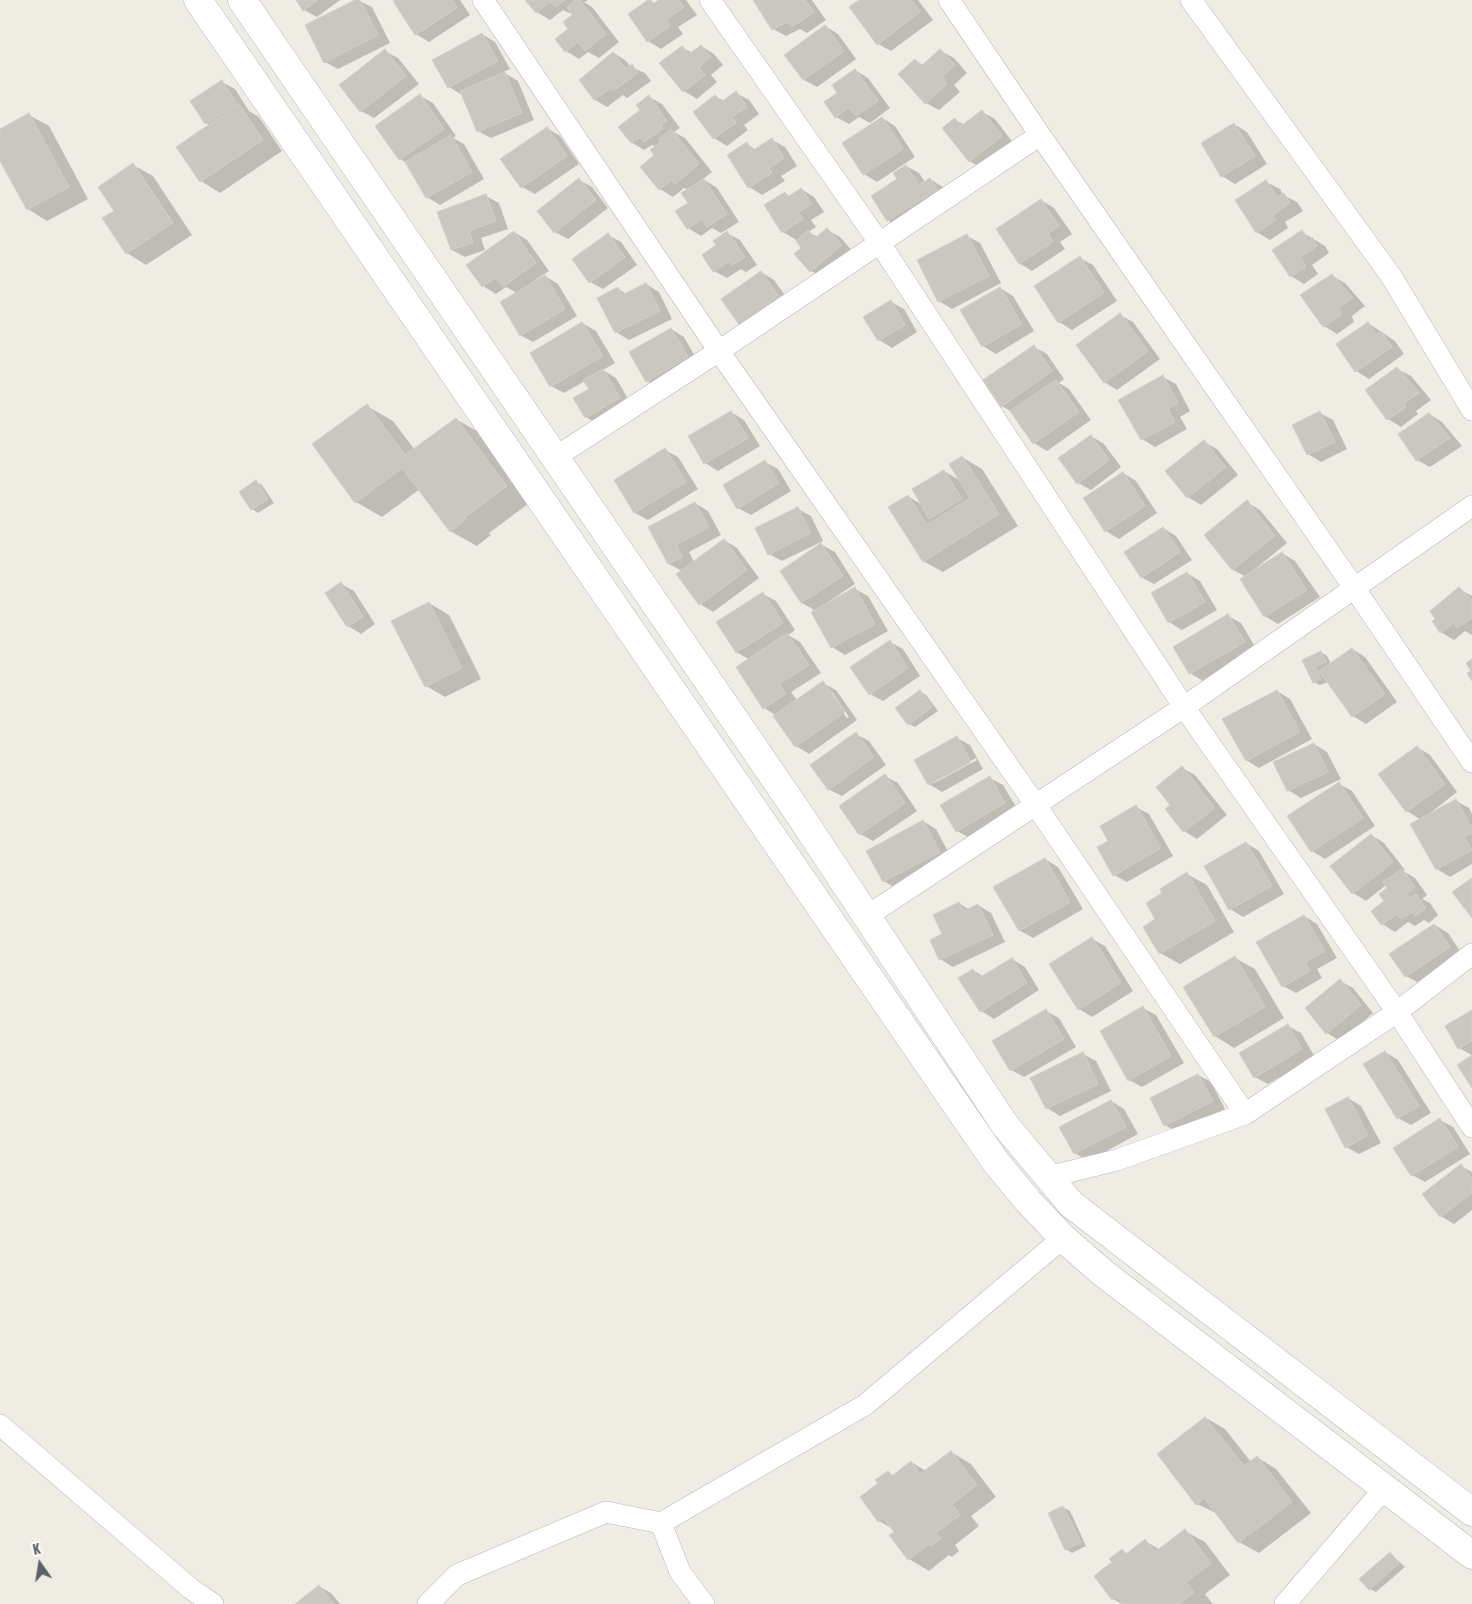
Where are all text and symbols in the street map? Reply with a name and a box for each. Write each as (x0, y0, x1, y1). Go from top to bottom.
north arrow (15, 1539, 65, 1589)
text: K (31, 1541, 42, 1558)

